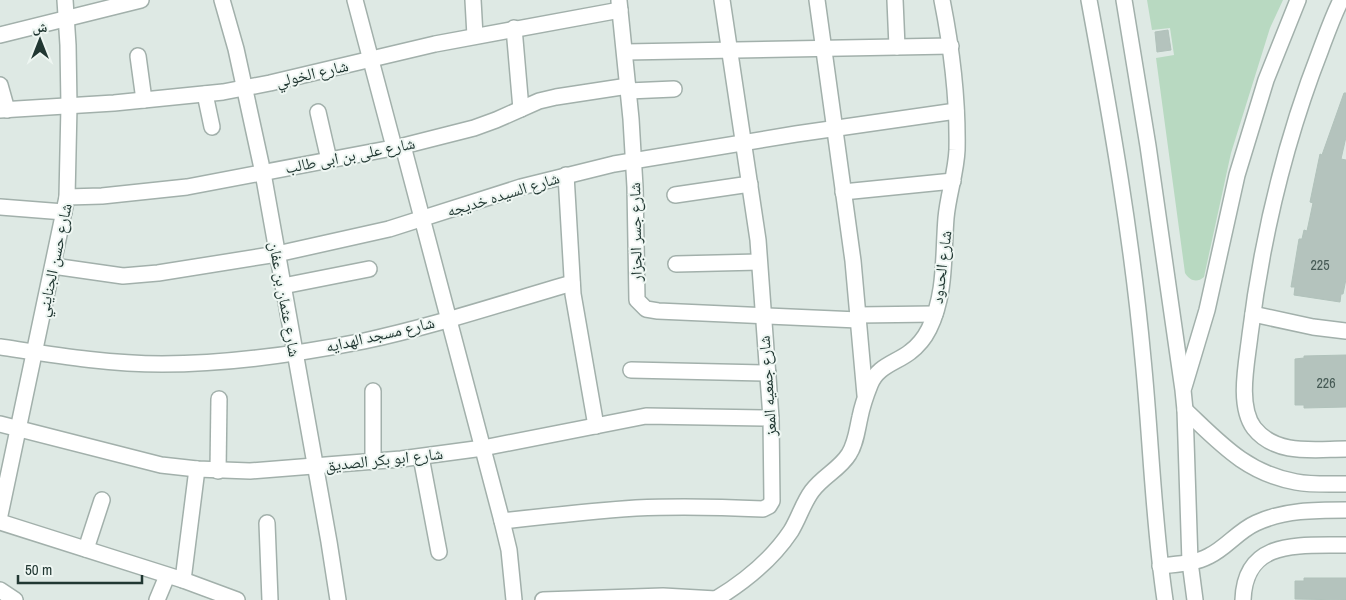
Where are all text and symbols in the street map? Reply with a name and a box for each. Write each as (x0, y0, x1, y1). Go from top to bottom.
north arrow (15, 15, 65, 65)
text: ش (33, 18, 48, 36)
street label: شارع الخولي (274, 54, 351, 94)
street label: شارع على بن ابى طالب (283, 132, 417, 178)
street label: شارع السيده خديجه (444, 166, 562, 222)
street label: شارع جسر الجزار (623, 182, 647, 283)
street label: شارع حسن الجنايني (31, 201, 79, 319)
street label: شارع الحدود (926, 229, 956, 305)
street label: شارع عثمان بن عفان (264, 240, 306, 358)
house number: 225 (1310, 256, 1330, 274)
street label: شارع مسجد الهدايه (323, 311, 437, 357)
street label: شارع جمعيه المعز (753, 335, 782, 438)
house number: 226 (1316, 374, 1336, 392)
street label: شارع ابو بكر الصديق (324, 442, 444, 476)
scale bar (18, 552, 141, 584)
text: 50 m (25, 559, 52, 580)

